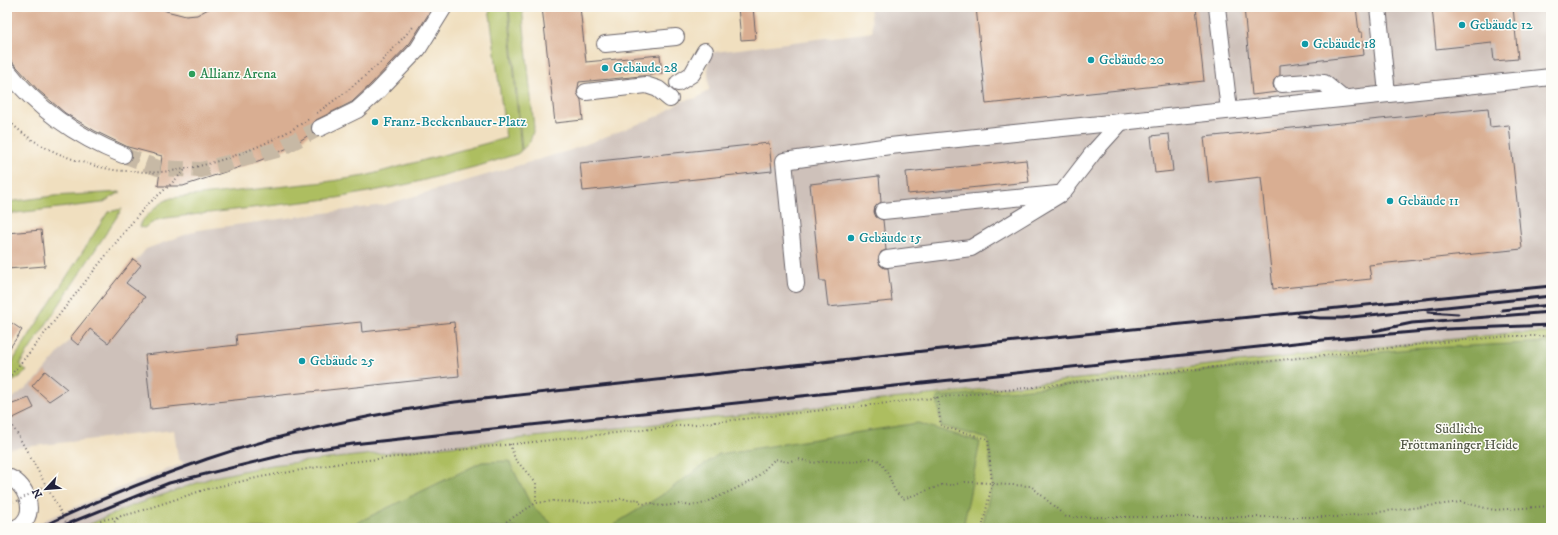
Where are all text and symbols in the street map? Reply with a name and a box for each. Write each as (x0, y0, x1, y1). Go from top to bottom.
place label: Gebäude 12 (1470, 16, 1533, 34)
marker: Gebäude 12 (1457, 20, 1467, 30)
place label: Gebäude 18 (1313, 35, 1376, 53)
marker: Gebäude 18 (1300, 39, 1310, 49)
place label: Gebäude 20 (1099, 51, 1164, 69)
marker: Gebäude 20 (1086, 55, 1096, 65)
place label: Gebäude 28 (613, 59, 678, 77)
marker: Gebäude 28 (600, 63, 610, 73)
place label: Allianz Arena (200, 65, 276, 83)
marker: Allianz Arena (187, 69, 197, 79)
place label: Franz-Beckenbauer-Platz (383, 113, 526, 131)
marker: Franz-Beckenbauer-Platz (370, 117, 380, 127)
place label: Gebäude 11 (1398, 192, 1459, 210)
marker: Gebäude 11 (1385, 196, 1395, 206)
place label: Gebäude 15 (859, 229, 922, 247)
marker: Gebäude 15 (846, 233, 856, 243)
place label: Gebäude 25 (310, 352, 374, 370)
marker: Gebäude 25 (297, 356, 307, 366)
park label: Südliche Fröttmaninger Heide (1400, 420, 1518, 454)
north arrow (26, 469, 66, 509)
text: N (30, 486, 46, 500)

